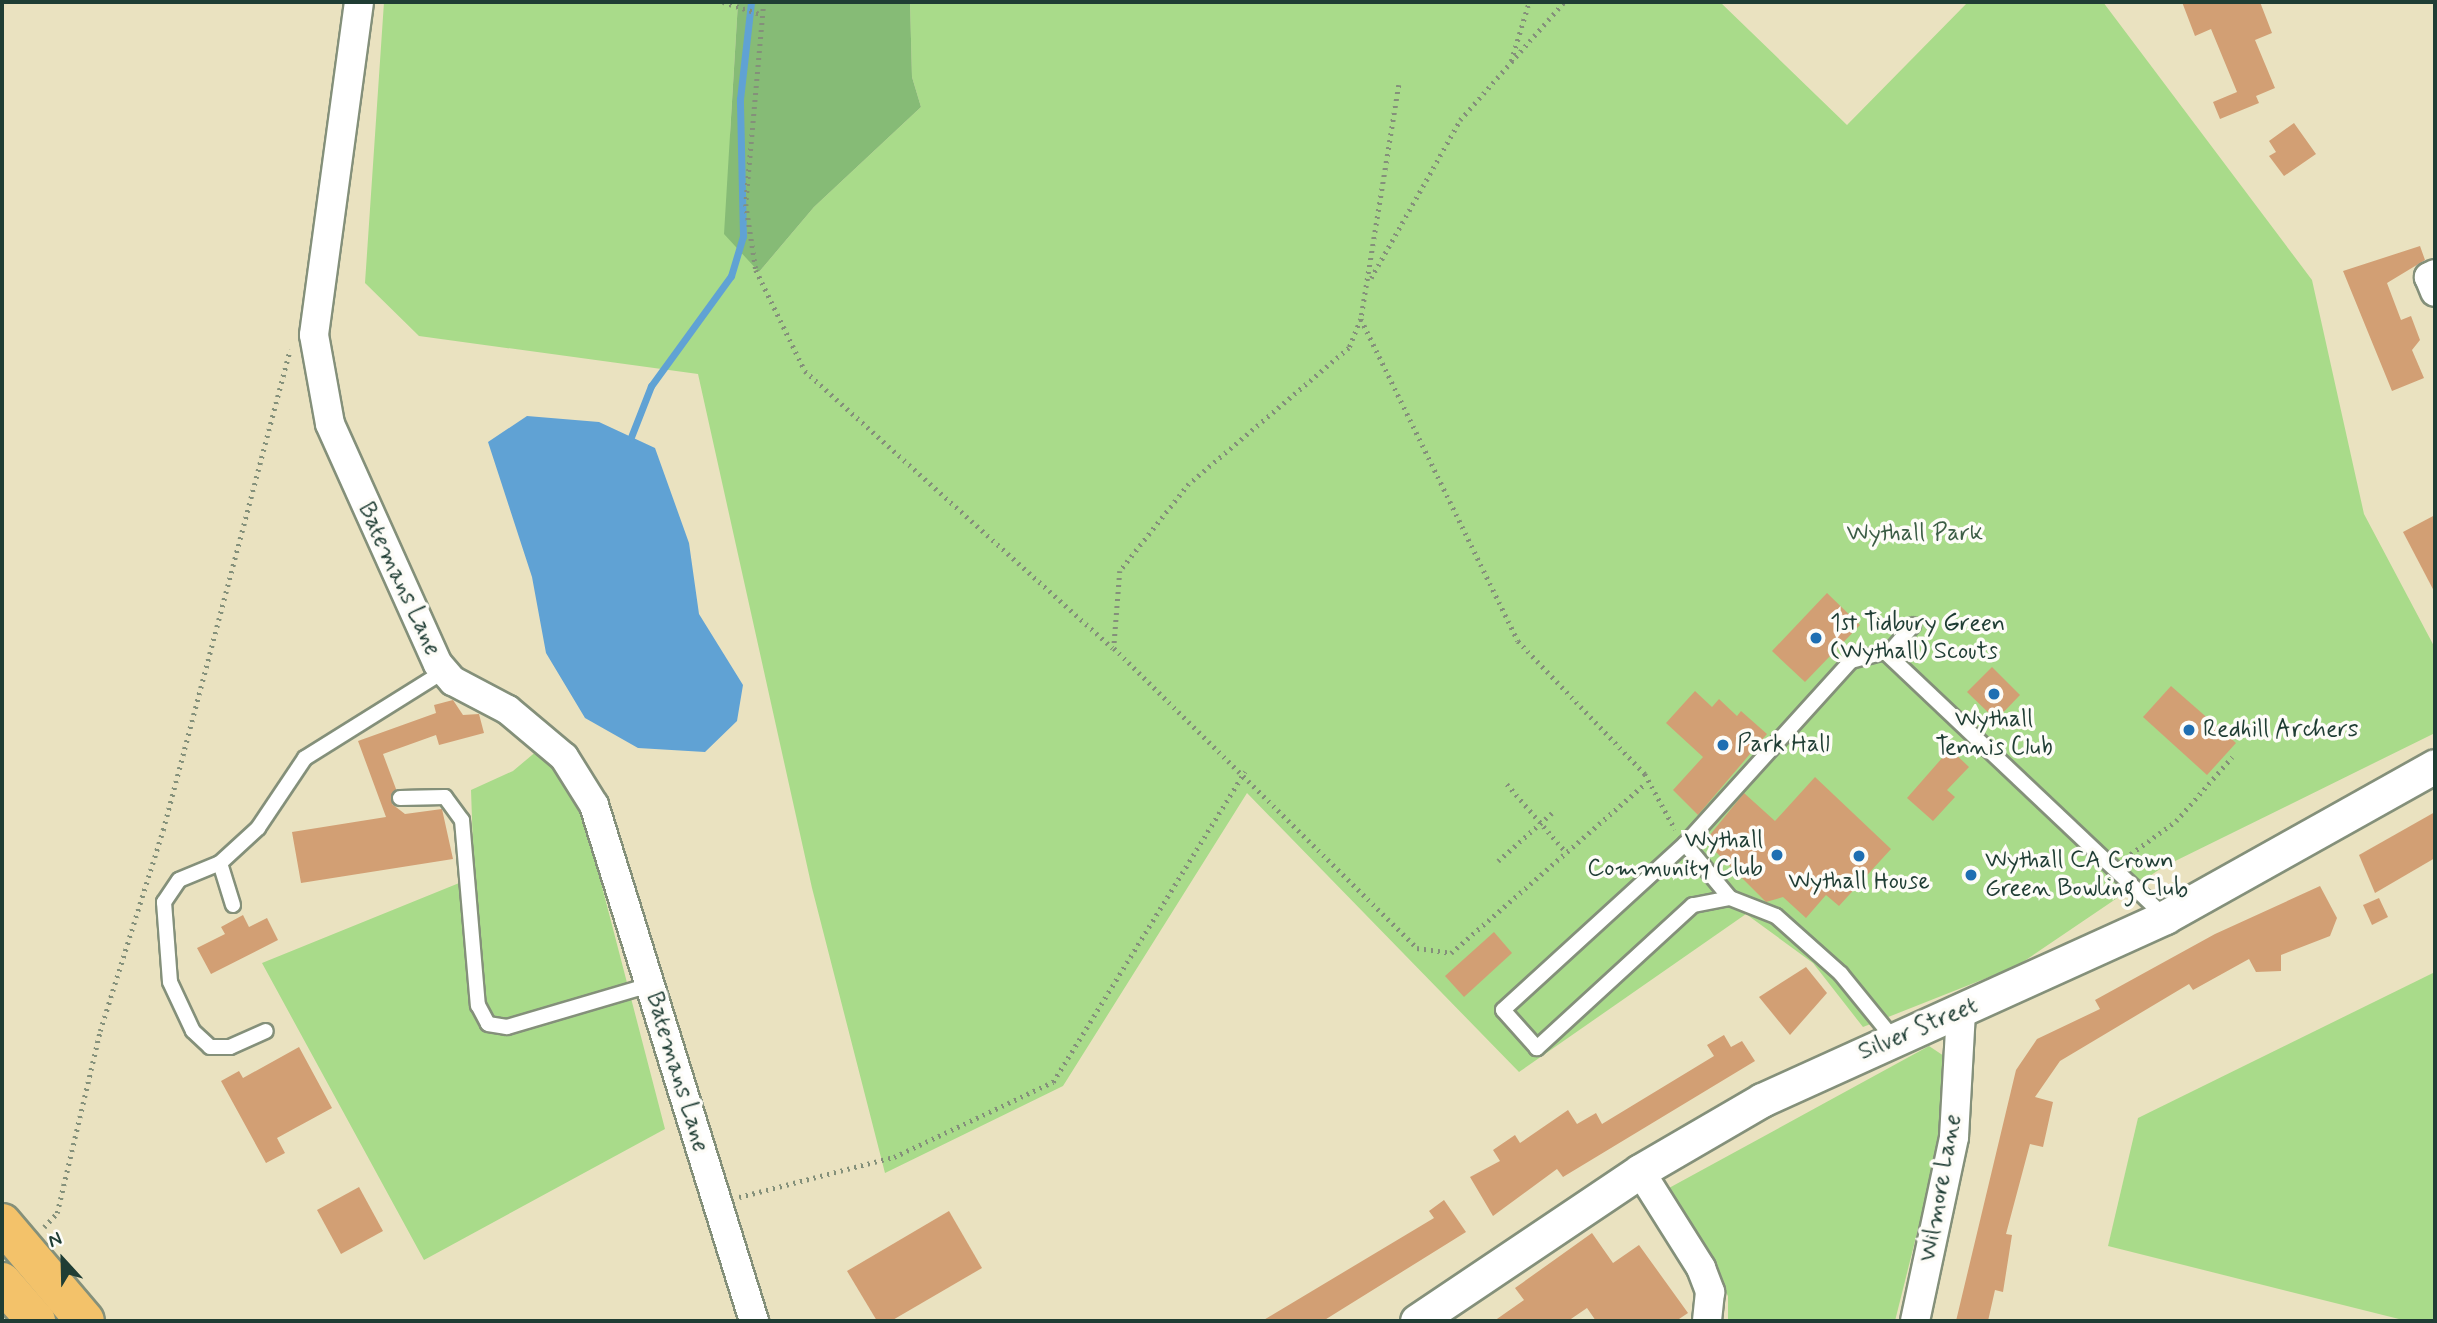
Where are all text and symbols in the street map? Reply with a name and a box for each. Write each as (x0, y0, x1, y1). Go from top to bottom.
street label: Batemans Lane (351, 497, 447, 661)
park label: Wythall Park (1849, 520, 1981, 548)
place label: 1st Tidbury Green (Wythall) Scouts (1830, 610, 2009, 666)
marker: 1st Tidbury Green (Wythall) Scouts (1808, 630, 1824, 646)
marker: Wythall Tennis Club (1986, 686, 2002, 702)
place label: Wythall Tennis Club (1933, 706, 2055, 762)
place label: Redhill Archers (2203, 716, 2358, 744)
marker: Redhill Archers (2181, 722, 2197, 738)
place label: Park Hall (1737, 731, 1830, 759)
marker: Park Hall (1715, 737, 1731, 753)
place label: Wythall Community Club (1587, 827, 1763, 883)
marker: Wythall Community Club (1769, 847, 1785, 863)
place label: Wythall CA Crown Green Bowling Club (1985, 847, 2189, 903)
marker: Wythall House (1851, 848, 1867, 864)
marker: Wythall CA Crown Green Bowling Club (1963, 867, 1979, 883)
place label: Wythall House (1788, 868, 1930, 896)
street label: Batemans Lane (639, 988, 715, 1156)
street label: Silver Street (1852, 990, 1984, 1068)
street label: Wilmore Lane (1914, 1113, 1968, 1263)
north arrow (28, 1225, 98, 1295)
text: N (44, 1226, 65, 1254)

